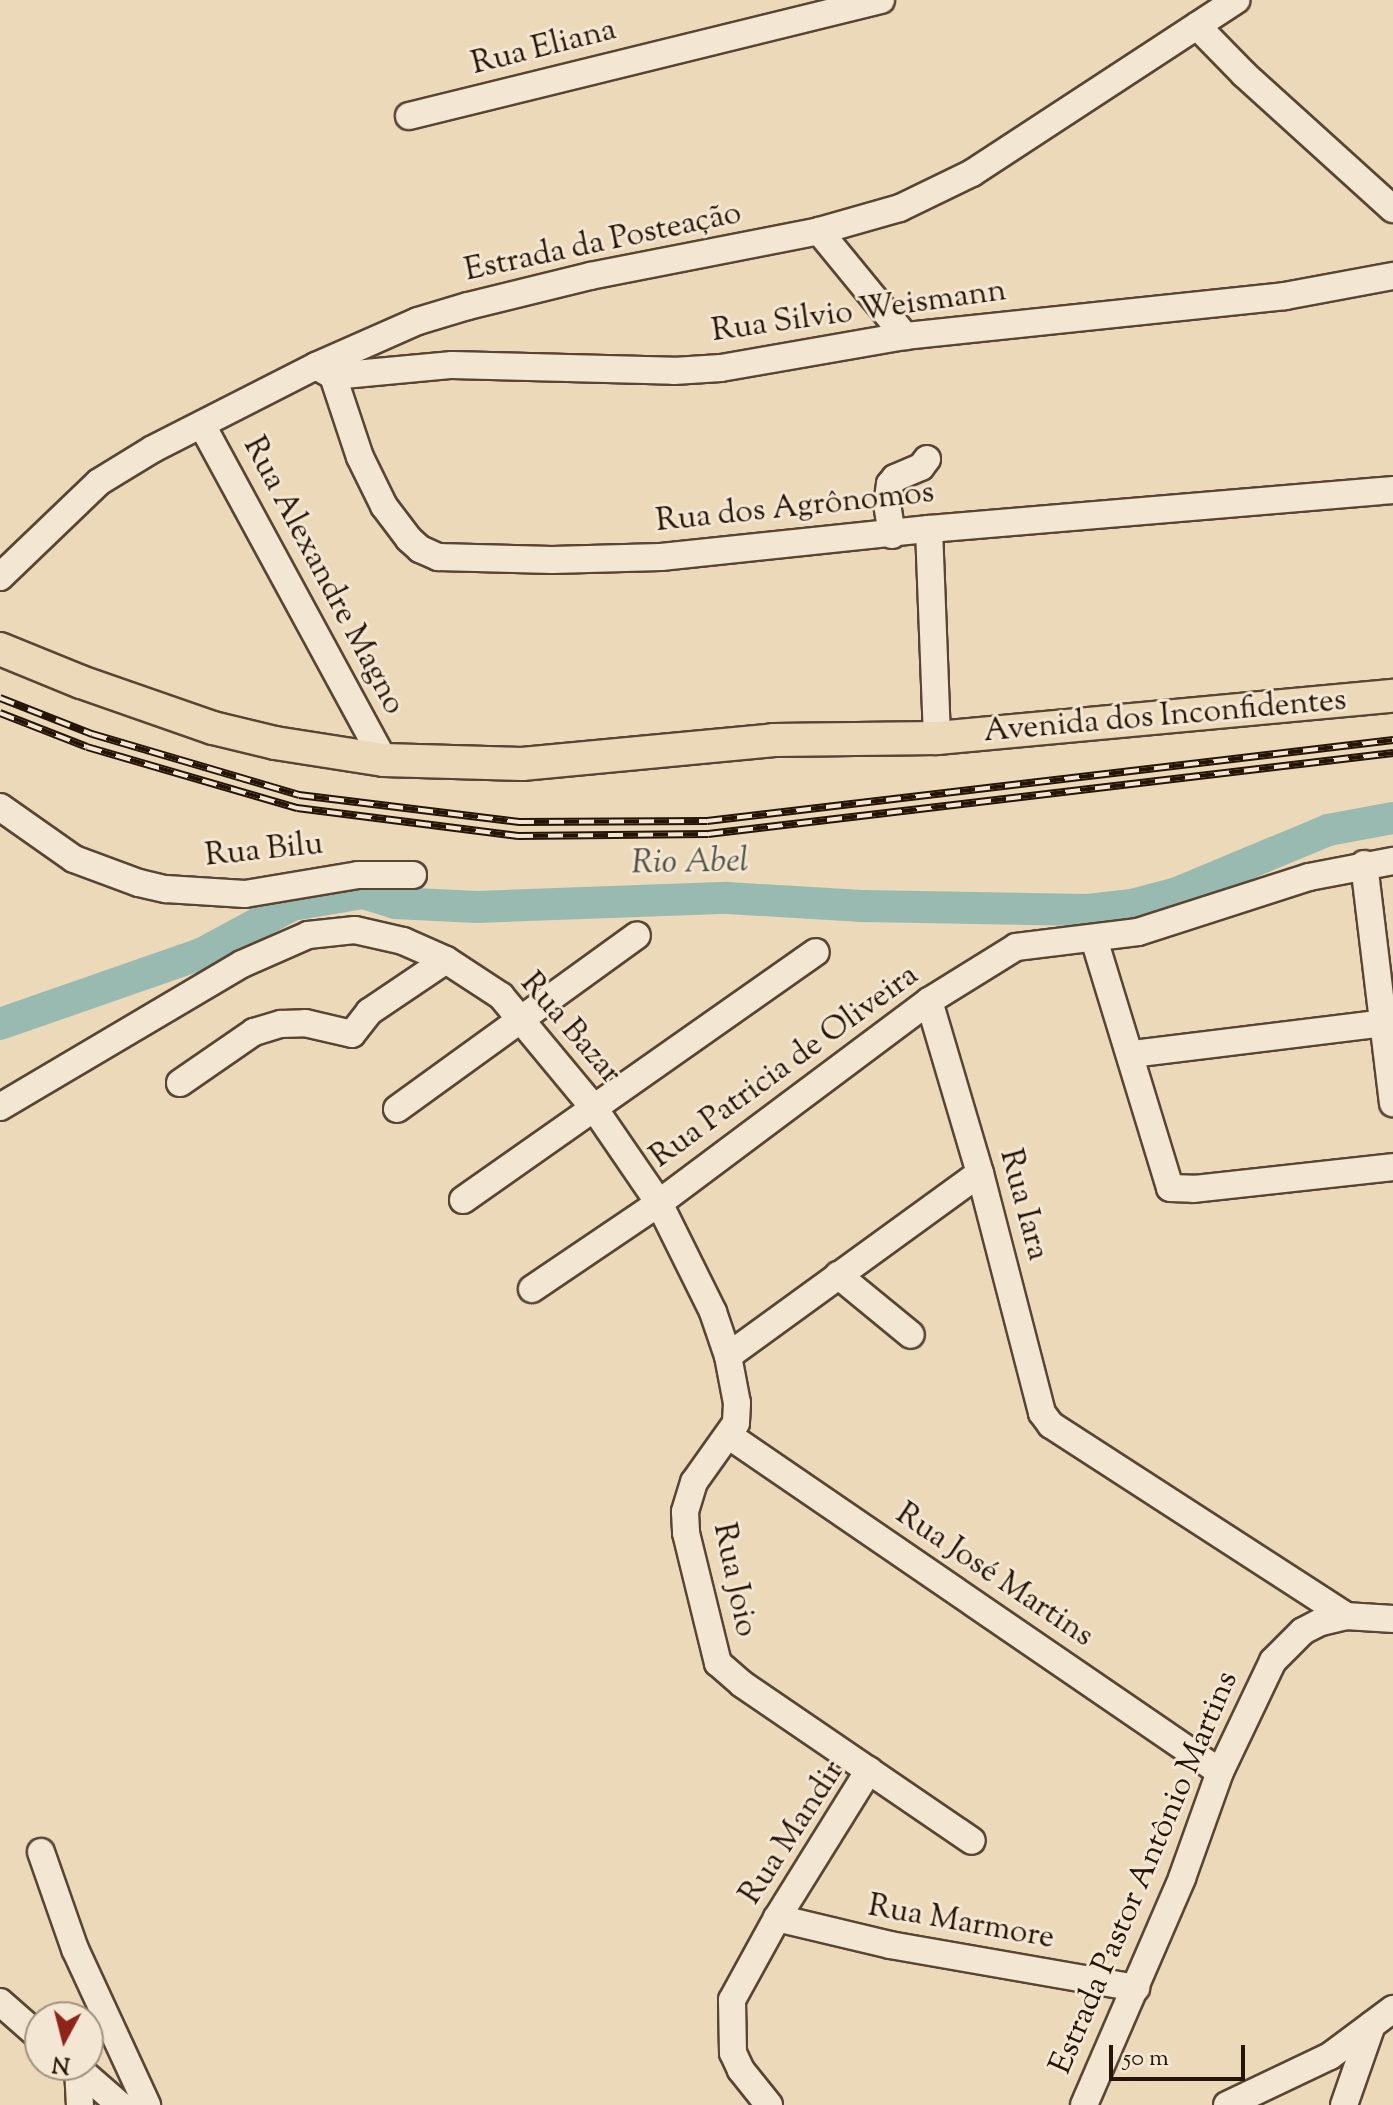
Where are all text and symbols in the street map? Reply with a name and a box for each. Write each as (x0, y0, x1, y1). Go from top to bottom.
street label: Rua Eliana (468, 11, 620, 85)
street label: Estrada da Posteação (461, 195, 745, 291)
street label: Rua Silvio Weismann (709, 272, 1009, 352)
street label: Rua Alexandre Magno (234, 431, 412, 721)
street label: Rua dos Agrônomos (654, 474, 936, 542)
street label: Avenida dos Inconfidentes (982, 682, 1348, 752)
street label: Rua Bilu (203, 826, 325, 876)
water label: Rio Abel (631, 842, 749, 884)
street label: Rua Patricia de Oliveira (643, 957, 927, 1177)
street label: Rua Bazar (511, 965, 629, 1093)
street label: Rua Iara (990, 1145, 1056, 1265)
street label: Rua José Martins (888, 1496, 1100, 1656)
street label: Rua Joio (703, 1520, 765, 1640)
street label: Estrada Pastor Antônio Martins (1043, 1666, 1247, 2080)
street label: Rua Mandir (732, 1754, 854, 1912)
street label: Rua Marmore (865, 1888, 1057, 1958)
north arrow (24, 2001, 104, 2081)
scale bar (1113, 2029, 1249, 2079)
text: 50 m (1123, 2042, 1169, 2076)
text: N (51, 2046, 72, 2080)

